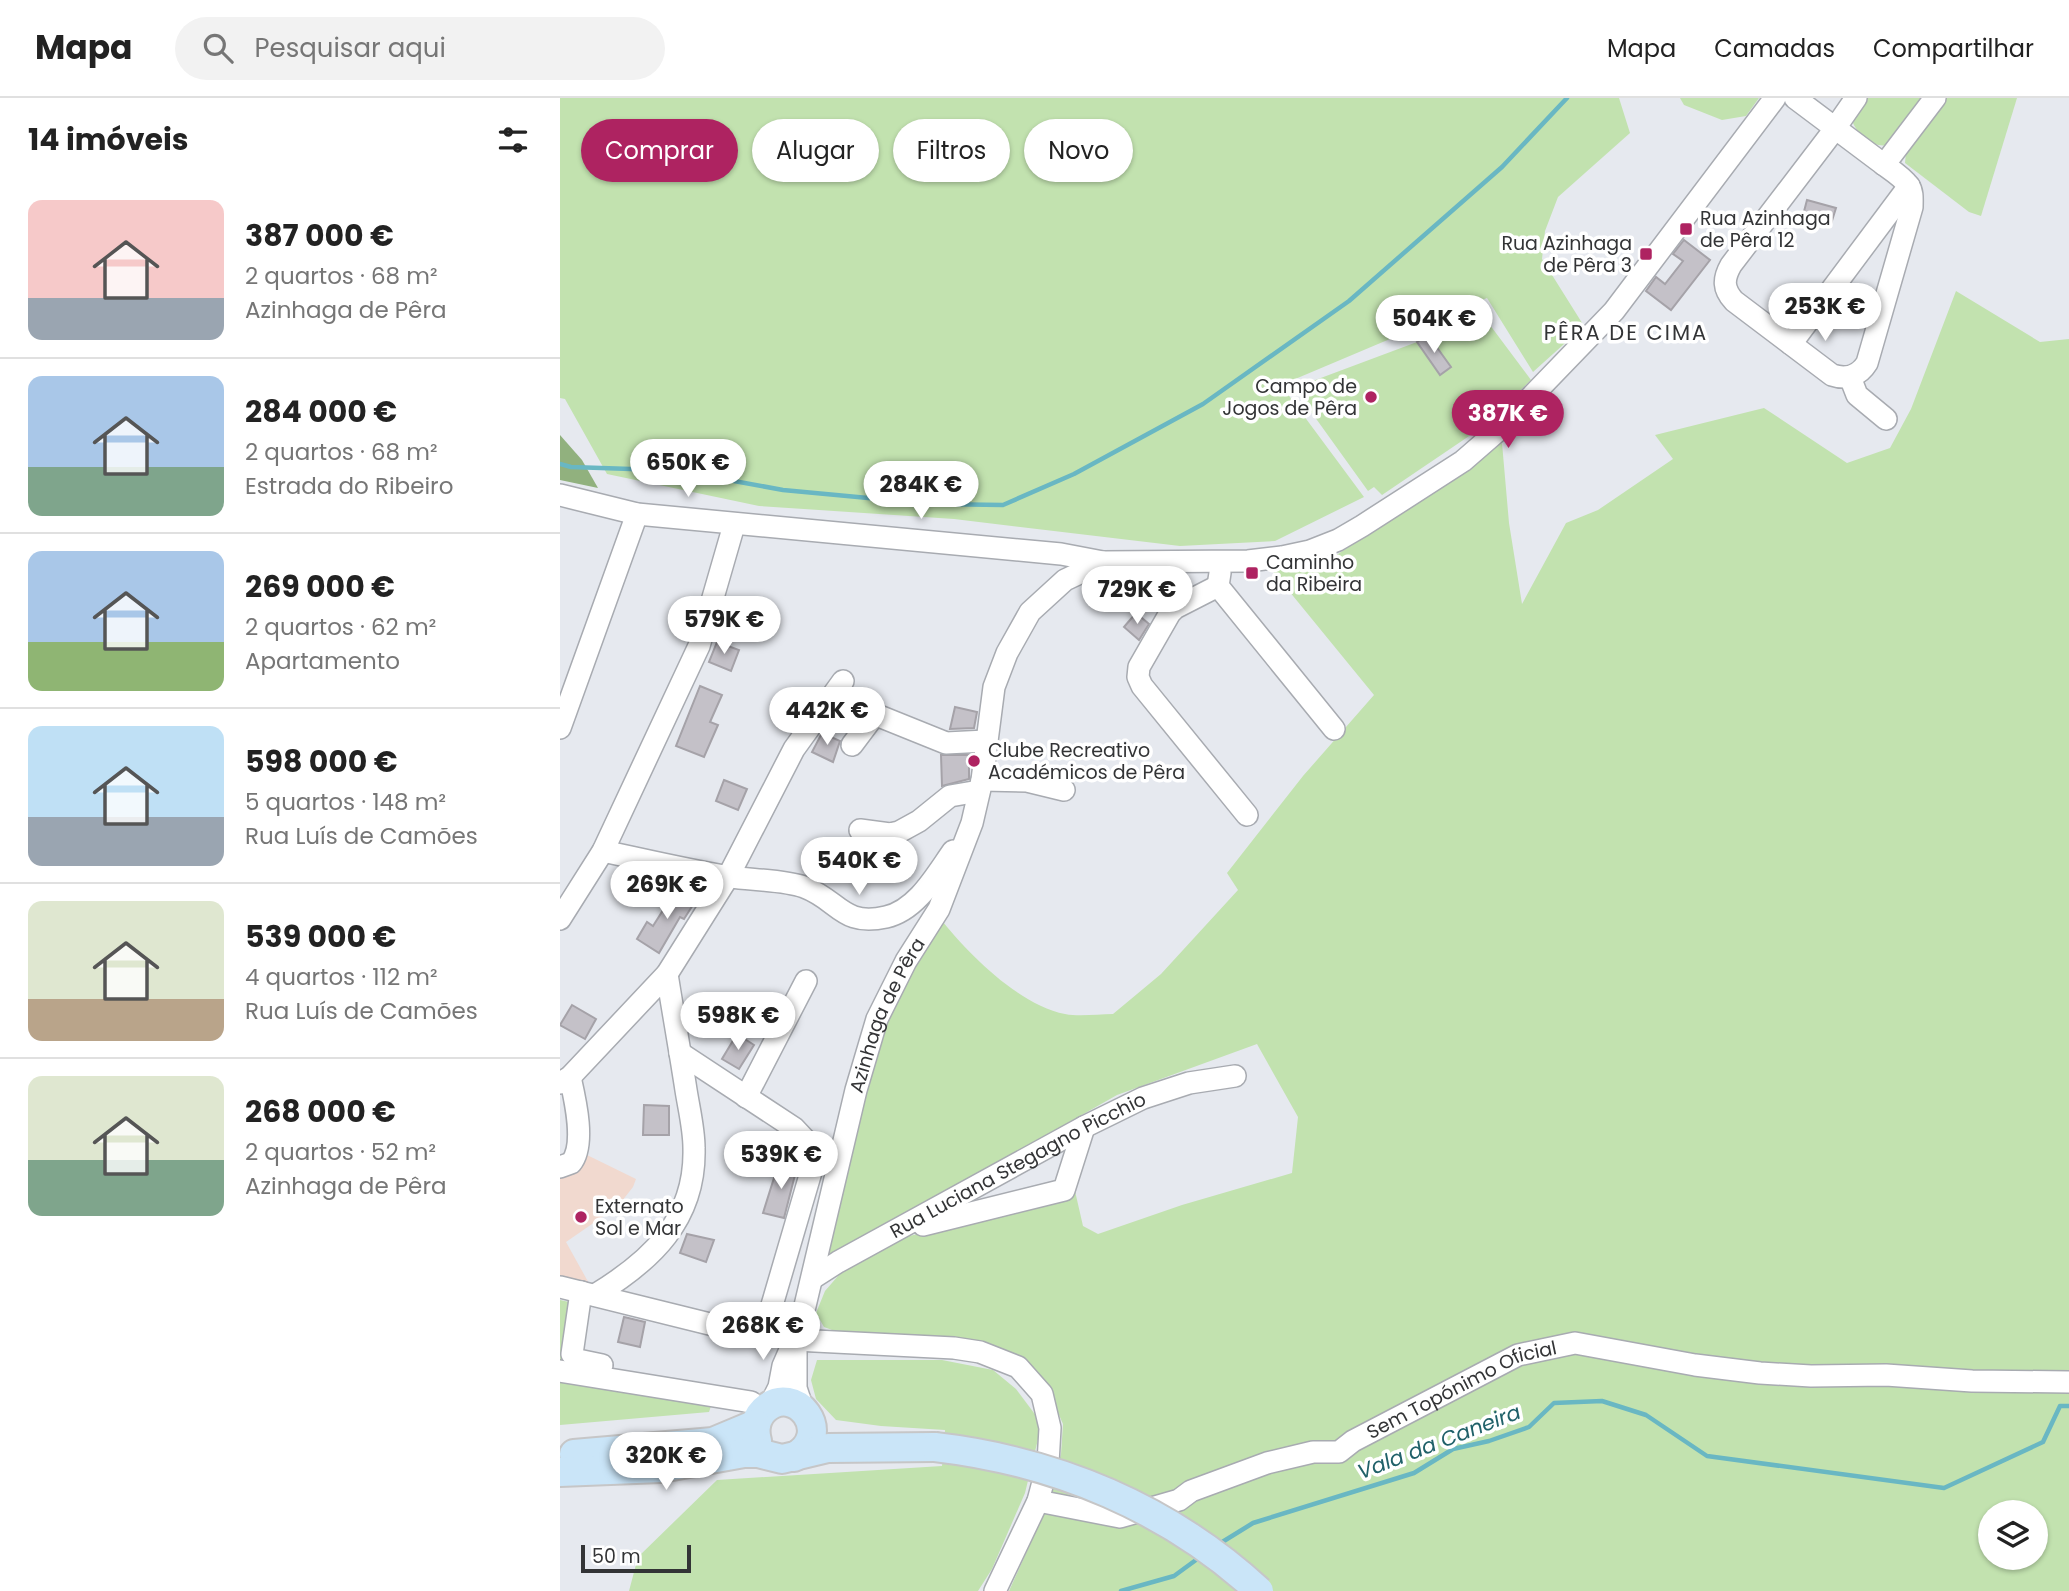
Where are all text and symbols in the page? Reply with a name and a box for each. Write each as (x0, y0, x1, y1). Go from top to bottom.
search box (175, 17, 665, 80)
text: Mapa (35, 24, 133, 71)
icon: search (199, 29, 237, 67)
text: Pesquisar aqui (255, 30, 446, 66)
text: Mapa (1607, 32, 1676, 65)
text: Camadas (1714, 32, 1835, 65)
text: Compartilhar (1873, 32, 2034, 65)
text: 14 imóveis (28, 118, 189, 161)
chip: Comprar (581, 119, 738, 182)
chip: Alugar (752, 119, 879, 182)
chip: Filtros (893, 119, 1010, 182)
chip: Novo (1024, 119, 1133, 182)
icon: filters (494, 121, 532, 159)
place label: Rua Azinhaga de Pêra 12 (1700, 205, 1831, 254)
text: 387 000 € (245, 214, 394, 257)
marker: Rua Azinhaga de Pêra 12 (1678, 221, 1694, 237)
icon: home (84, 228, 168, 312)
place label: Rua Azinhaga de Pêra 3 (1501, 230, 1632, 279)
marker: Rua Azinhaga de Pêra 3 (1638, 246, 1654, 262)
text: 2 quartos · 68 m² (245, 260, 438, 292)
pin: 253K € (1768, 284, 1882, 343)
text: 253K € (1784, 290, 1866, 322)
text: Azinhaga de Pêra (245, 294, 447, 326)
pin: 504K € (1377, 296, 1491, 355)
text: 504K € (1392, 302, 1476, 334)
district label: PÊRA DE CIMA (1544, 318, 1708, 347)
place label: Campo de Jogos de Pêra (1222, 373, 1357, 422)
marker: Campo de Jogos de Pêra (1363, 389, 1379, 405)
text: 284 000 € (245, 390, 397, 433)
pin: 387K € (1451, 390, 1565, 450)
text: 387K € (1468, 397, 1548, 429)
icon: home (84, 404, 168, 488)
text: 2 quartos · 68 m² (245, 436, 438, 468)
pin: 650K € (631, 440, 745, 499)
text: 650K € (646, 446, 730, 478)
pin: 284K € (864, 462, 978, 521)
text: 284K € (880, 468, 962, 500)
text: Estrada do Ribeiro (245, 470, 453, 502)
place label: Caminho da Ribeira (1266, 549, 1362, 598)
text: 269 000 € (245, 565, 395, 608)
marker: Caminho da Ribeira (1244, 565, 1260, 581)
pin: 729K € (1080, 566, 1194, 626)
text: 729K € (1098, 573, 1176, 605)
icon: home (84, 579, 168, 663)
pin: 579K € (667, 596, 781, 656)
text: 579K € (684, 603, 764, 635)
text: 2 quartos · 62 m² (245, 611, 436, 643)
text: Apartamento (245, 645, 400, 677)
pin: 442K € (770, 688, 884, 747)
text: 442K € (785, 694, 869, 726)
place label: Clube Recreativo Académicos de Pêra (988, 737, 1185, 786)
text: 598 000 € (245, 740, 398, 783)
marker: Clube Recreativo Académicos de Pêra (966, 753, 982, 769)
icon: home (84, 754, 168, 838)
text: 5 quartos · 148 m² (245, 786, 446, 818)
text: Rua Luís de Camões (245, 820, 478, 852)
pin: 540K € (802, 838, 916, 897)
text: 540K € (817, 844, 901, 876)
pin: 269K € (610, 862, 724, 921)
text: 269K € (626, 868, 708, 900)
text: 539 000 € (245, 915, 396, 958)
icon: home (84, 929, 168, 1013)
street label: Azinhaga de Pêra (843, 932, 932, 1096)
text: 4 quartos · 112 m² (245, 961, 438, 993)
pin: 598K € (681, 992, 795, 1052)
text: Rua Luís de Camões (245, 995, 478, 1027)
text: 598K € (696, 999, 780, 1031)
street label: Rua Luciana Stegagno Picchio (885, 1086, 1150, 1245)
text: 268 000 € (245, 1090, 396, 1133)
icon: home (84, 1104, 168, 1188)
pin: 539K € (724, 1132, 838, 1191)
text: 2 quartos · 52 m² (245, 1136, 436, 1168)
text: 539K € (740, 1138, 822, 1170)
text: Azinhaga de Pêra (245, 1170, 447, 1202)
place label: Externato Sol e Mar (595, 1193, 684, 1242)
marker: Externato Sol e Mar (573, 1209, 589, 1225)
pin: 268K € (706, 1302, 820, 1362)
text: 268K € (722, 1309, 804, 1341)
street label: Sem Topónimo Oficial (1362, 1334, 1559, 1446)
water label: Vala da Caneira (1353, 1397, 1525, 1486)
pin: 320K € (609, 1432, 723, 1492)
text: 320K € (625, 1439, 707, 1471)
map controls (1978, 1500, 2048, 1570)
button: layers (1978, 1500, 2048, 1570)
scale bar (581, 1542, 691, 1574)
text: 50 m (592, 1543, 641, 1570)

